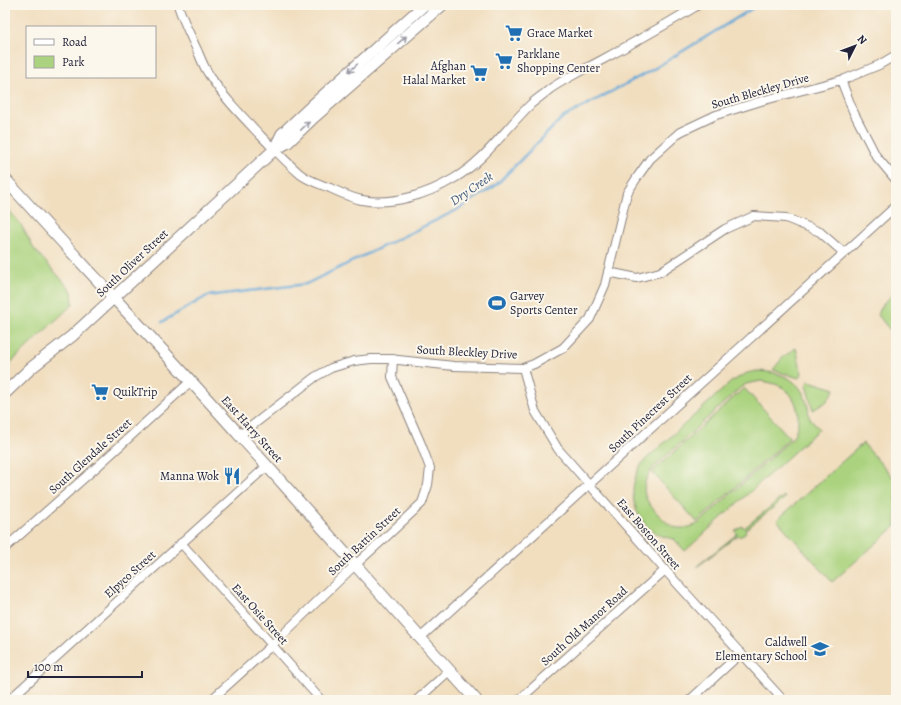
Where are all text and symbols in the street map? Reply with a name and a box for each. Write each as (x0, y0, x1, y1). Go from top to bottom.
supermarket icon: Grace Market (504, 23, 524, 43)
place label: Grace Market (527, 25, 593, 41)
legend (26, 26, 156, 78)
north arrow (835, 26, 875, 66)
text: N (854, 32, 870, 48)
text: Road (62, 34, 88, 50)
one-way arrow (397, 36, 407, 45)
place label: Parklane Shopping Center (517, 46, 600, 76)
supermarket icon: Parklane Shopping Center (494, 51, 514, 71)
text: Park (62, 54, 85, 70)
place label: Afghan Halal Market (402, 58, 466, 88)
supermarket icon: Afghan Halal Market (469, 63, 489, 83)
one-way arrow (348, 64, 358, 73)
street label: South Bleckley Drive (709, 69, 811, 113)
one-way arrow (300, 121, 310, 131)
water label: Dry Creek (446, 168, 496, 209)
street label: South Oliver Street (93, 225, 171, 301)
place label: Garvey Sports Center (510, 288, 578, 318)
sports icon: Garvey Sports Center (487, 293, 507, 313)
street label: South Bleckley Drive (416, 341, 518, 363)
street label: South Pinecrest Street (605, 370, 695, 456)
supermarket icon: QuikTrip (90, 382, 110, 402)
place label: QuikTrip (113, 384, 157, 400)
street label: East Harry Street (218, 392, 286, 466)
street label: South Glendale Street (45, 414, 135, 498)
restaurant icon: Manna Wok (222, 466, 242, 486)
place label: Manna Wok (160, 468, 219, 484)
street label: East Boston Street (613, 495, 685, 573)
street label: South Battin Street (324, 503, 404, 579)
street label: Elpyco Street (101, 547, 159, 601)
street label: East Osie Street (228, 580, 292, 648)
street label: South Old Manor Road (537, 582, 631, 669)
place label: Caldwell Elementary School (715, 634, 807, 664)
school or university icon: Caldwell Elementary School (810, 639, 830, 659)
scale bar (28, 653, 142, 679)
text: 100 m (34, 659, 63, 675)

